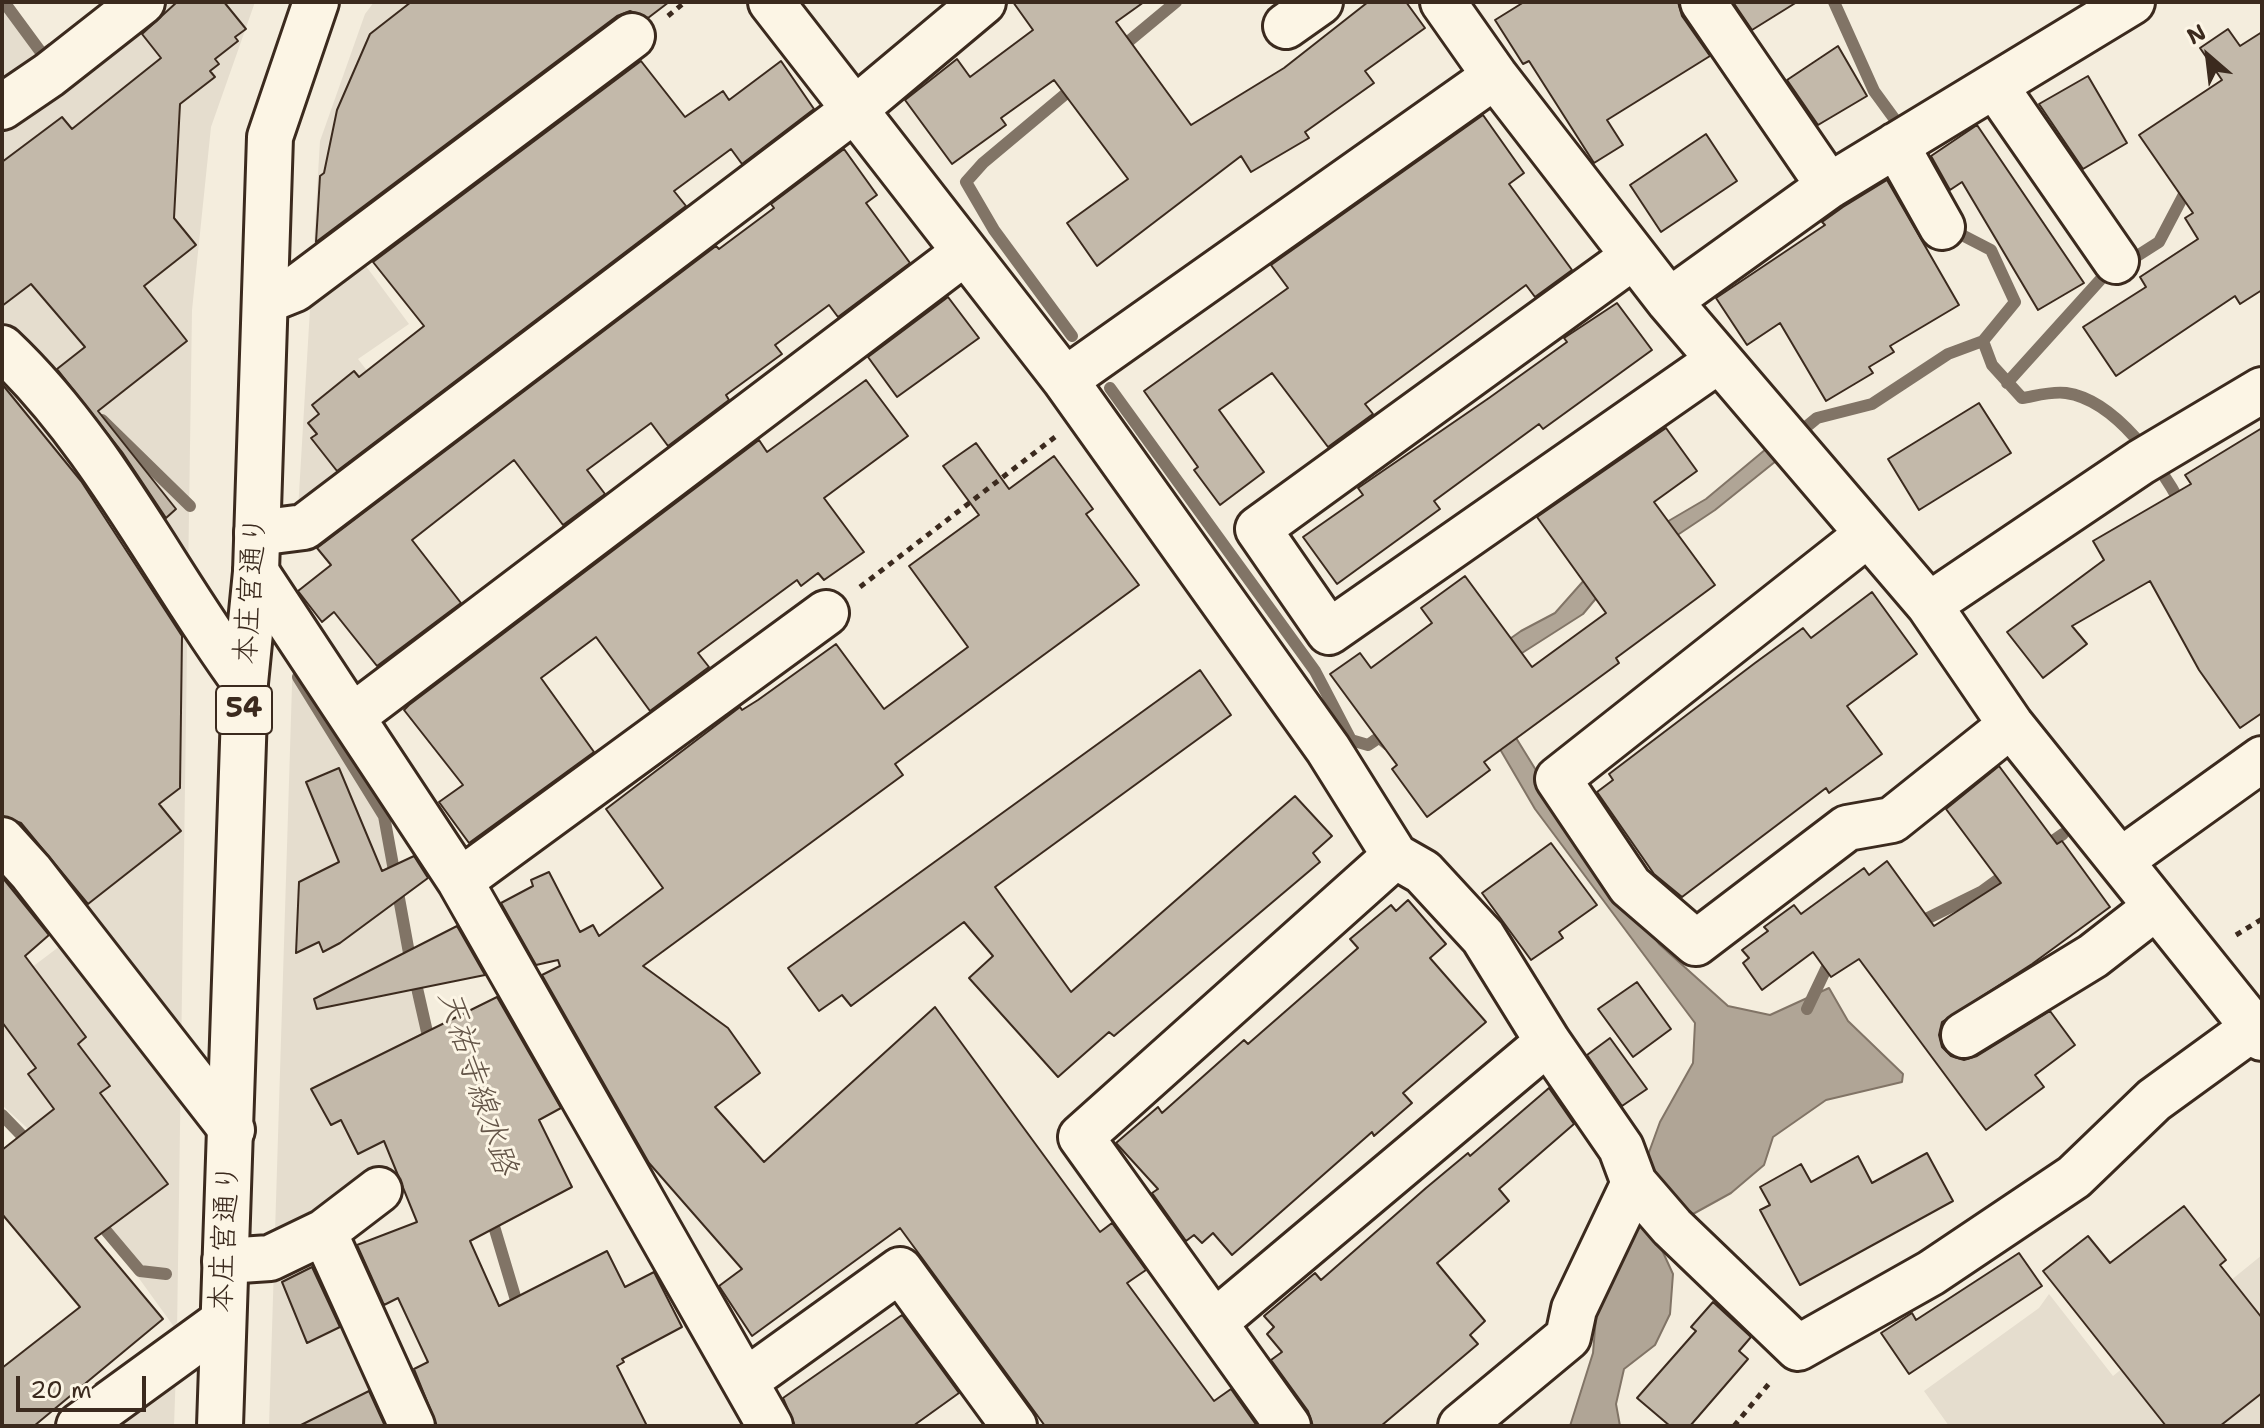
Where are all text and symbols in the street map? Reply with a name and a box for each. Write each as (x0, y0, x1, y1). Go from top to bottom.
north arrow (2168, 16, 2248, 96)
text: N (2182, 17, 2211, 51)
street label: 本庄宮通り (229, 514, 275, 666)
road number: 54 (216, 686, 272, 734)
water label: 天祐寺線水路 (428, 986, 524, 1180)
street label: 本庄宮通り (204, 1162, 248, 1314)
scale bar (20, 1360, 150, 1410)
text: 20 m (30, 1374, 92, 1406)

